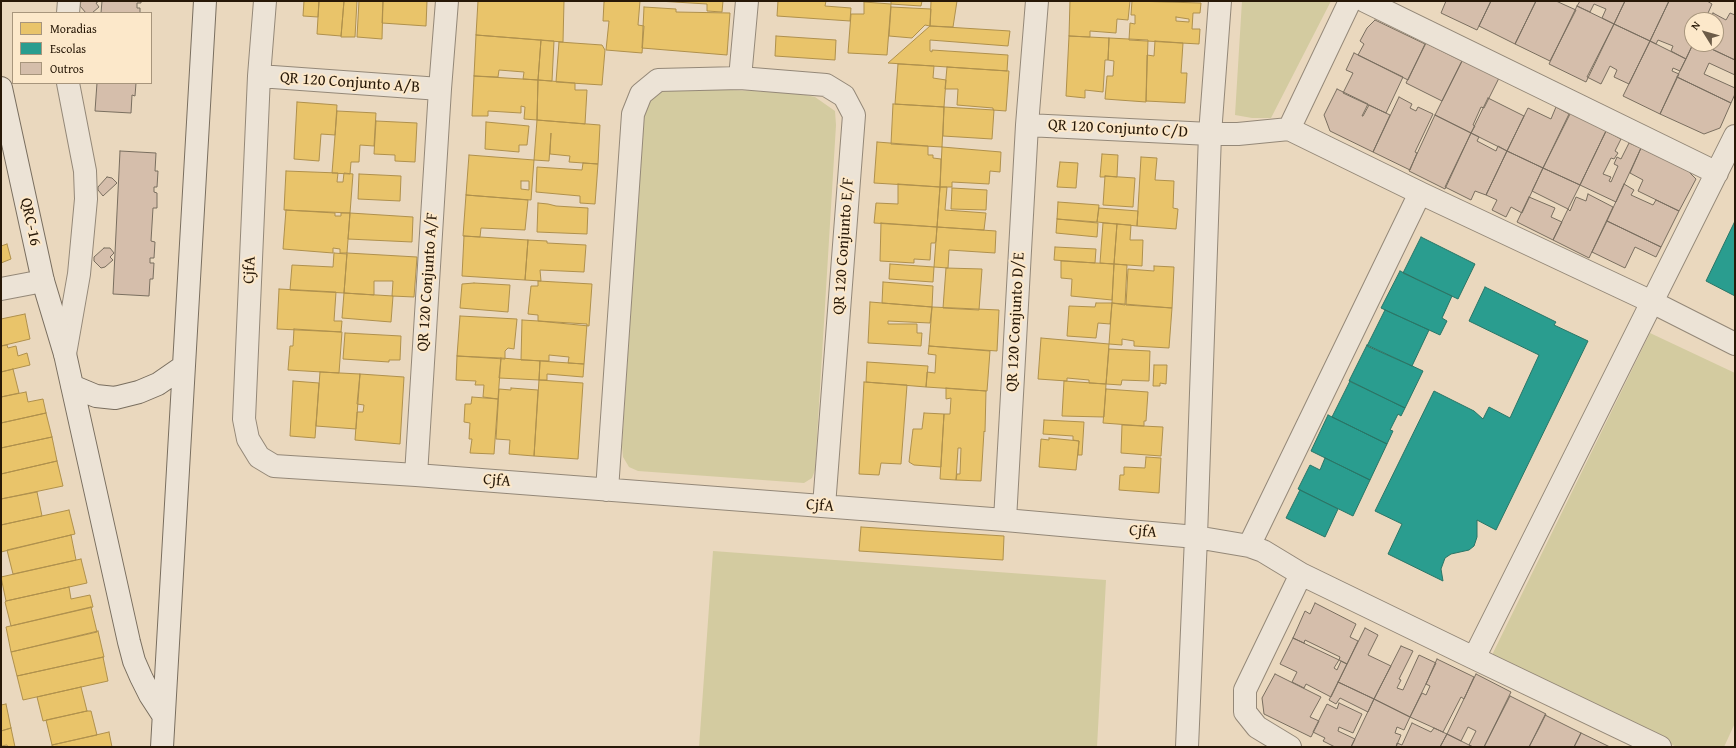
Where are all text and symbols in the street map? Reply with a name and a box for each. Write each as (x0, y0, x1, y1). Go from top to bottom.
legend (12, 12, 152, 84)
north arrow (1684, 12, 1724, 52)
text: N (1687, 18, 1704, 33)
text: Moradias (50, 20, 97, 37)
text: Escolas (50, 40, 86, 57)
text: Outros (50, 60, 84, 77)
street label: QR 120 Conjunto A/B (279, 69, 421, 97)
street label: QR 120 Conjunto C/D (1048, 116, 1188, 142)
street label: QR 120 Conjunto E/F (830, 177, 858, 315)
street label: QRC-16 (16, 196, 44, 248)
street label: QR 120 Conjunto A/F (414, 212, 442, 352)
street label: QR 120 Conjunto D/E (1003, 252, 1029, 392)
street label: CjfA (240, 256, 260, 284)
street label: CjfA (482, 470, 512, 492)
street label: CjfA (805, 495, 835, 517)
street label: CjfA (1128, 521, 1158, 543)

